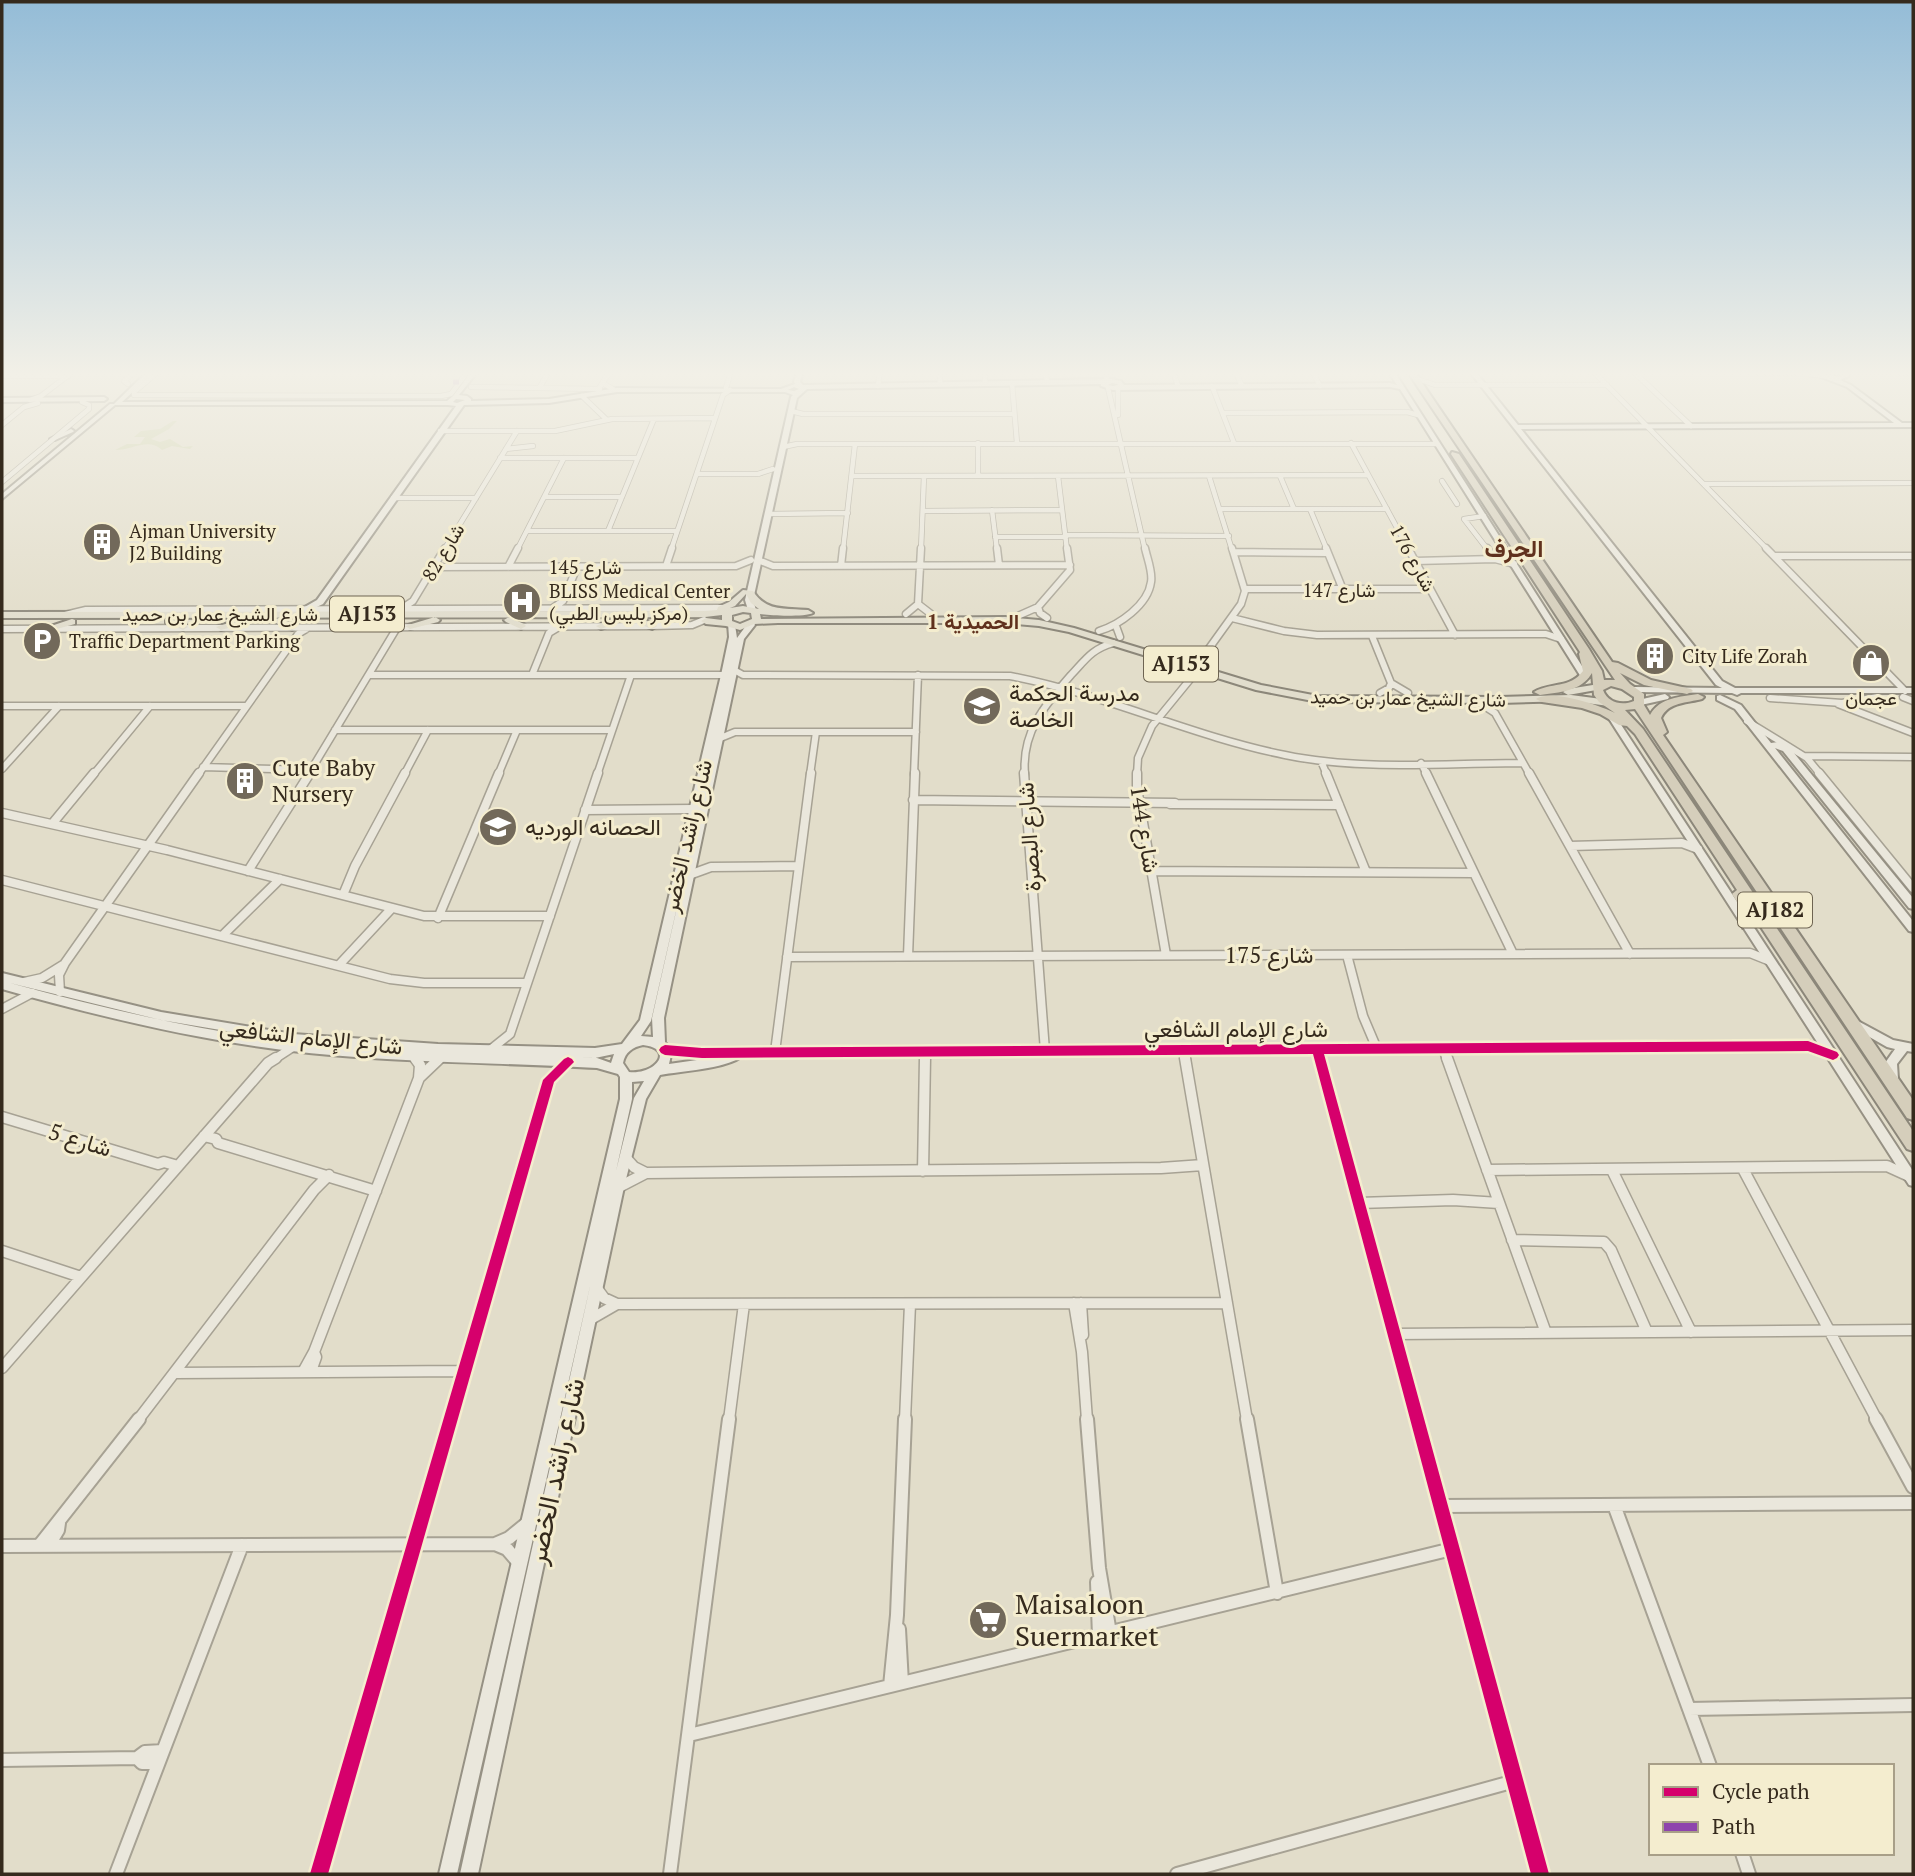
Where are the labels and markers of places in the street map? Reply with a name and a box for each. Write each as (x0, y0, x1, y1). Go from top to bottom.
place label: Ajman University J2 Building (129, 518, 276, 565)
building icon: Ajman University J2 Building (81, 521, 123, 563)
place label: BLISS Medical Center (مركز بليس الطبي) (549, 578, 731, 629)
hospital icon: BLISS Medical Center (مركز بليس الطبي) (501, 581, 543, 623)
parking icon: Traffic Department Parking (21, 620, 63, 662)
place label: Traffic Department Parking (69, 628, 301, 653)
building icon: City Life Zorah (1634, 635, 1676, 677)
shop icon: عجمان (1850, 642, 1892, 684)
place label: City Life Zorah (1682, 643, 1807, 668)
place label: مدرسة الحكمة الخاصة (1009, 677, 1140, 734)
school or university icon: مدرسة الحكمة الخاصة (961, 685, 1003, 727)
place label: عجمان (1845, 685, 1897, 710)
place label: Cute Baby Nursery (272, 752, 376, 809)
building icon: Cute Baby Nursery (224, 760, 266, 802)
school or university icon: الحصانه الورديه (477, 806, 519, 848)
place label: الحصانه الورديه (525, 811, 661, 842)
place label: Maisaloon Suermarket (1015, 1585, 1159, 1654)
supermarket icon: Maisaloon Suermarket (967, 1599, 1009, 1641)

